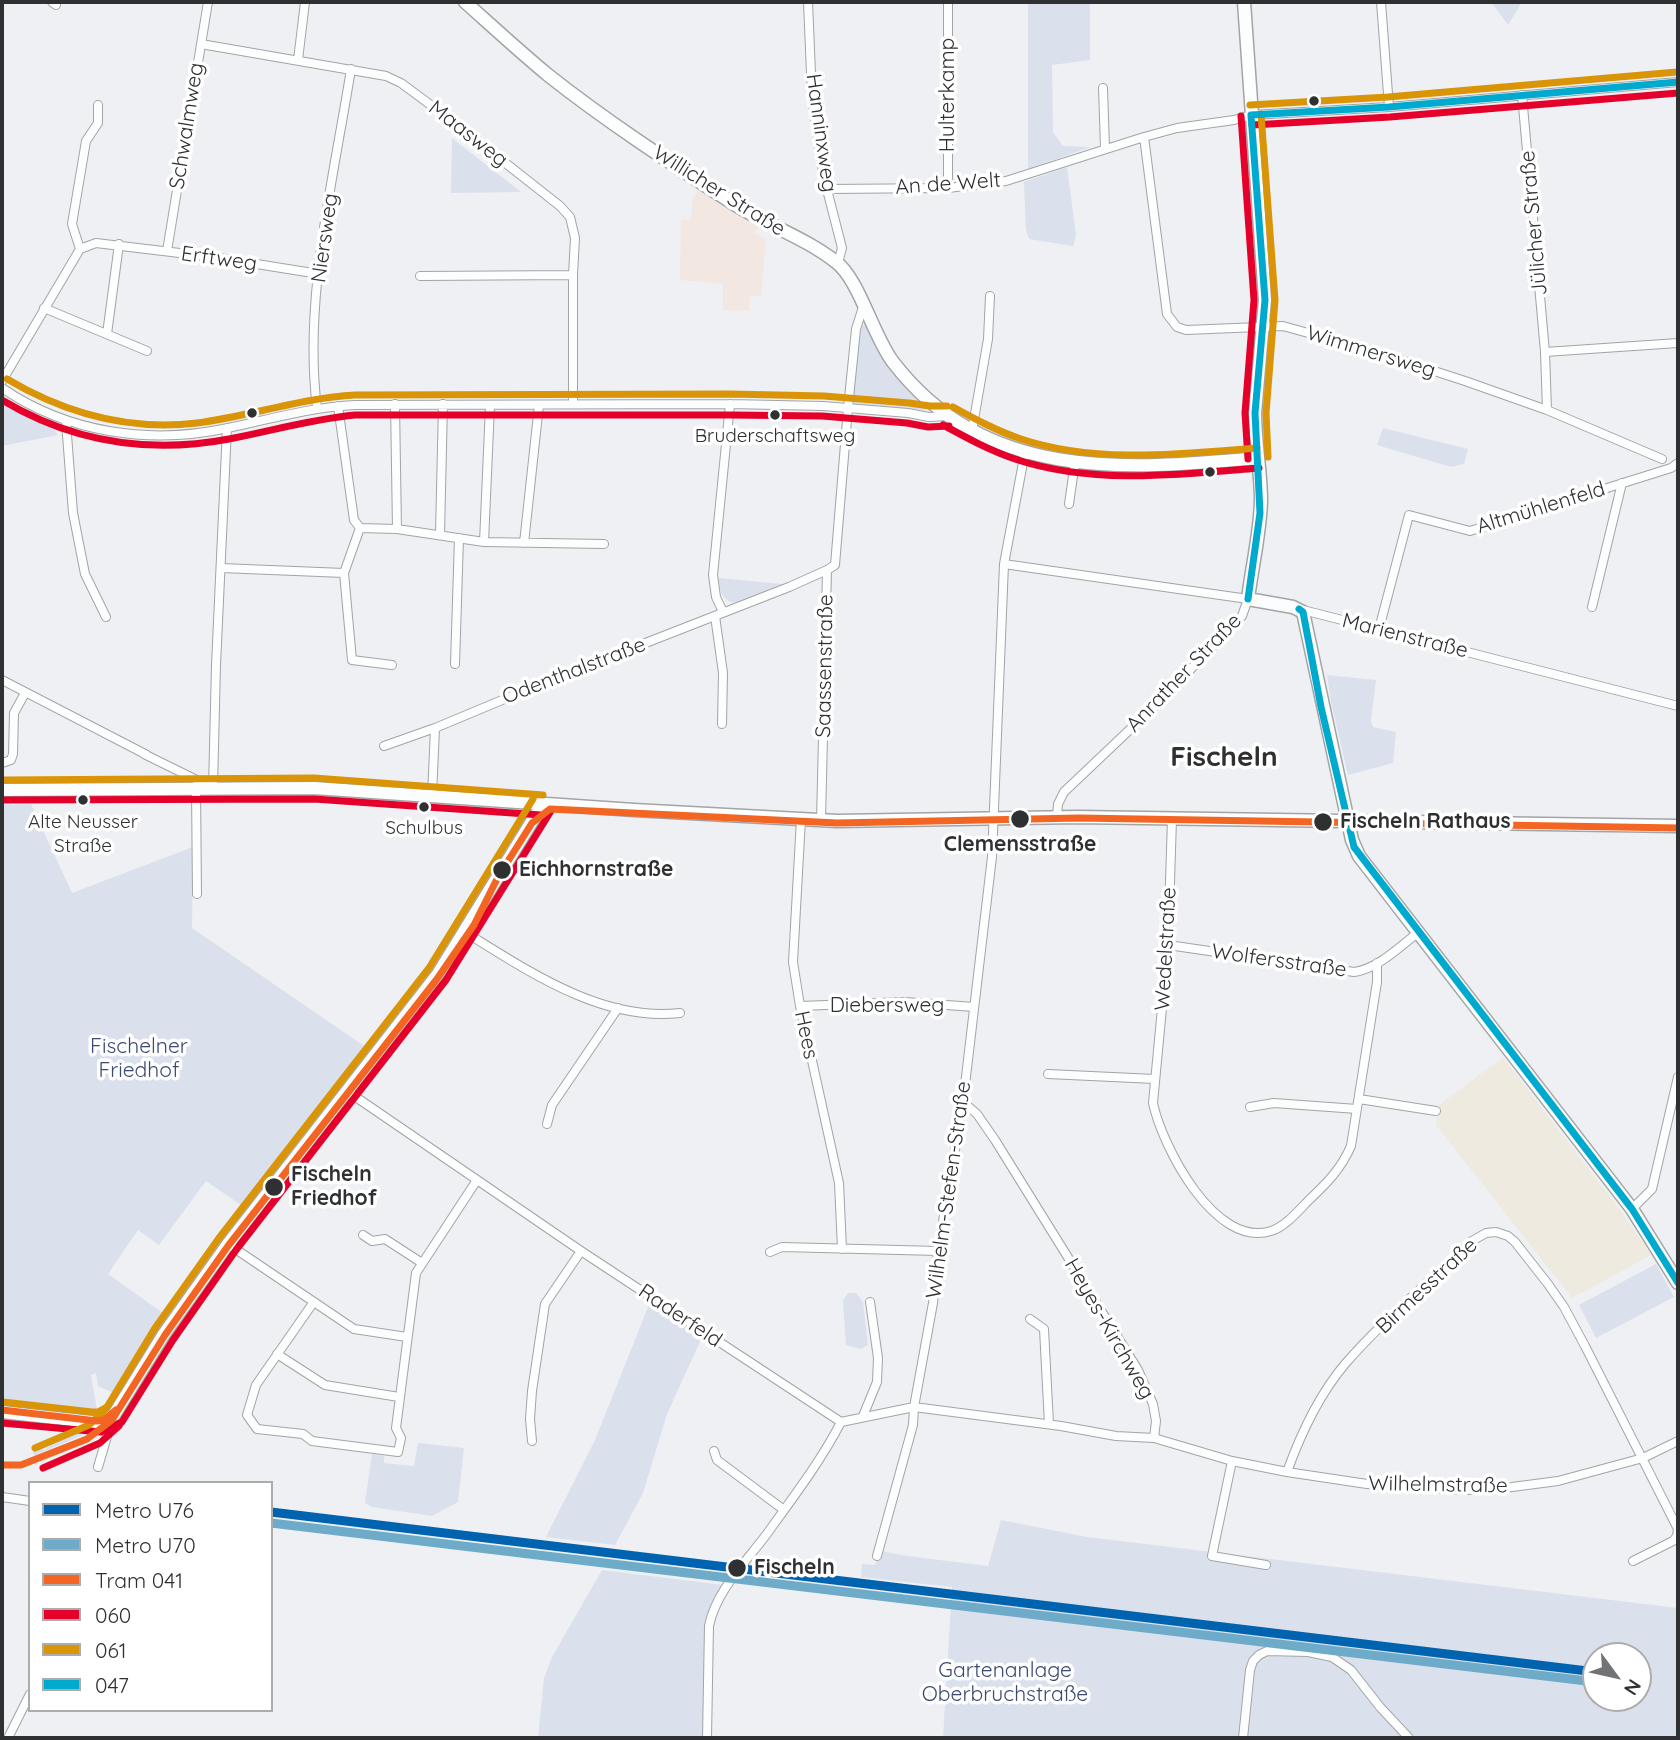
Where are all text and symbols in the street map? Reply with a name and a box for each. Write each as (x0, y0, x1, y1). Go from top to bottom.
street label: Hulterkamp (935, 38, 961, 152)
street label: Schwalmweg (165, 61, 209, 191)
street label: Hanninxweg (800, 72, 842, 194)
unlabelled marker (1307, 94, 1321, 108)
street label: Maasweg (423, 95, 513, 173)
street label: Willicher Straße (648, 140, 790, 242)
street label: Jülicher Straße (1515, 149, 1553, 297)
street label: An de Welt (894, 168, 1002, 200)
street label: Niersweg (306, 192, 344, 284)
street label: Erftweg (179, 241, 259, 277)
street label: Wimmersweg (1303, 320, 1439, 384)
unlabelled marker (245, 406, 259, 420)
marker: Bruderschaftsweg (768, 408, 782, 422)
place label: Bruderschaftsweg (695, 425, 855, 447)
unlabelled marker (1203, 465, 1217, 479)
street label: Altmühlenfeld (1474, 476, 1608, 540)
street label: Saassenstraße (811, 594, 839, 738)
street label: Anrather Straße (1121, 608, 1247, 738)
street label: Marienstraße (1339, 608, 1471, 664)
street label: Odenthalstraße (499, 632, 649, 710)
district label: Fischeln (1170, 741, 1278, 775)
marker: Alte Neusser Straße (76, 793, 90, 807)
marker: Schulbus (417, 800, 431, 814)
marker: Clemensstraße (1009, 808, 1031, 830)
place label: Fischeln Rathaus (1340, 809, 1511, 835)
place label: Alte Neusser Straße (28, 811, 138, 855)
marker: Fischeln Rathaus (1312, 811, 1334, 833)
place label: Schulbus (385, 817, 463, 839)
place label: Clemensstraße (944, 832, 1096, 858)
place label: Eichhornstraße (519, 857, 673, 883)
marker: Eichhornstraße (491, 859, 513, 881)
street label: Wedelstraße (1150, 887, 1182, 1011)
street label: Wolfersstraße (1210, 939, 1348, 983)
street label: Diebersweg (830, 993, 944, 1019)
street label: Hees (789, 1009, 823, 1061)
park label: Fischelner Friedhof (90, 1034, 188, 1084)
street label: Wilhelm-Stefen-Straße (921, 1080, 977, 1300)
place label: Fischeln Friedhof (291, 1162, 377, 1212)
marker: Fischeln Friedhof (263, 1176, 285, 1198)
street label: Birmesstraße (1371, 1233, 1483, 1339)
street label: Heyes-Kirchweg (1058, 1254, 1160, 1404)
street label: Raderfeld (633, 1279, 727, 1353)
street label: Wilhelmstraße (1368, 1471, 1508, 1499)
legend (28, 1481, 273, 1712)
text: Metro U76 (95, 1497, 194, 1523)
text: Metro U70 (95, 1532, 196, 1558)
place label: Fischeln (754, 1555, 835, 1581)
marker: Fischeln (726, 1557, 748, 1579)
text: Tram 041 (95, 1567, 183, 1593)
text: 060 (95, 1602, 131, 1628)
text: 061 (95, 1637, 126, 1663)
north arrow (1582, 1642, 1652, 1712)
park label: Gartenanlage Oberbruchstraße (922, 1658, 1088, 1708)
text: 047 (95, 1672, 129, 1698)
text: N (1619, 1675, 1647, 1700)

